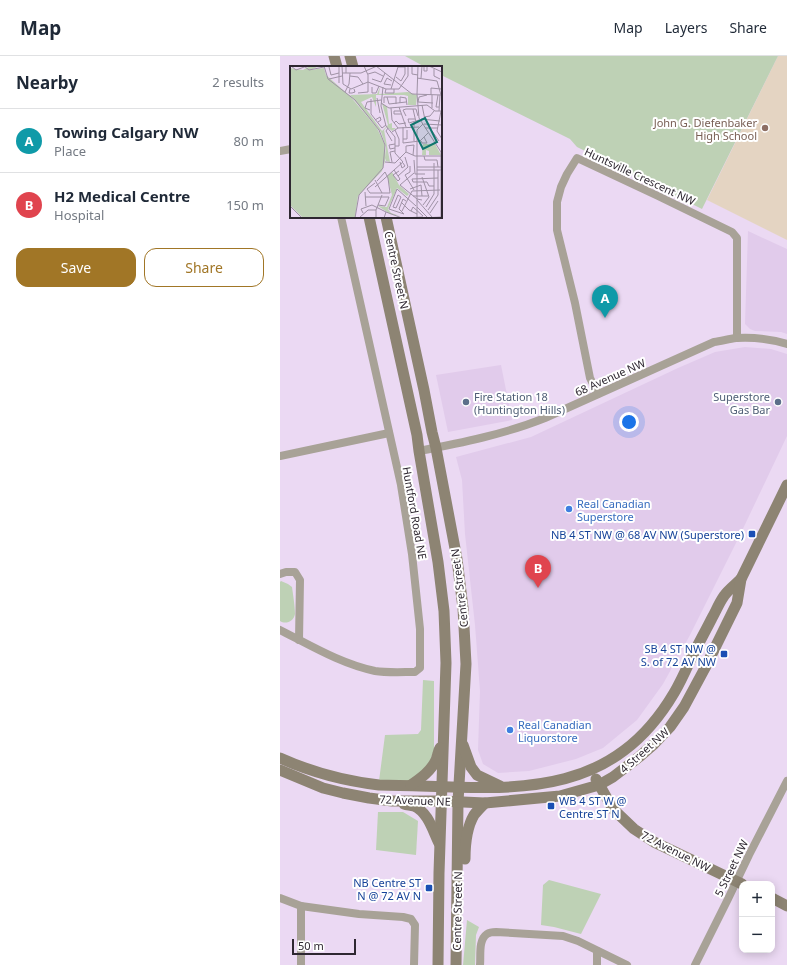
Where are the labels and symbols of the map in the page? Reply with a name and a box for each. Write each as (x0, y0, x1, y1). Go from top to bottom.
inset map (290, 66, 442, 218)
place label: John G. Diefenbaker High School (653, 115, 757, 143)
marker: John G. Diefenbaker High School (760, 123, 770, 133)
street label: Huntsville Crescent NW (582, 144, 699, 209)
street label: Centre Street N (381, 230, 413, 310)
pin: A (592, 285, 618, 318)
street label: 68 Avenue NW (572, 354, 648, 399)
place label: Fire Station 18 (Huntington Hills) (474, 389, 565, 417)
place label: Superstore Gas Bar (713, 389, 770, 417)
marker: Fire Station 18 (Huntington Hills) (461, 397, 471, 407)
marker: Superstore Gas Bar (773, 397, 783, 407)
your location (619, 412, 639, 432)
street label: Huntford Road NE (399, 465, 431, 561)
place label: Real Canadian Superstore (577, 496, 651, 524)
marker: Real Canadian Superstore (564, 504, 574, 514)
place label: NB 4 ST NW @ 68 AV NW (Superstore) (551, 527, 744, 542)
marker: NB 4 ST NW @ 68 AV NW (Superstore) (747, 529, 757, 539)
street label: Centre Street N (447, 548, 471, 628)
pin: B (525, 555, 551, 588)
place label: SB 4 ST NW @ S. of 72 AV NW (641, 641, 717, 669)
marker: SB 4 ST NW @ S. of 72 AV NW (719, 649, 729, 659)
place label: Real Canadian Liquorstore (518, 717, 592, 745)
street label: 4 Street NW (616, 723, 672, 776)
marker: Real Canadian Liquorstore (505, 725, 515, 735)
street label: 72 Avenue NE (379, 791, 451, 809)
place label: WB 4 ST W @ Centre ST N (559, 793, 626, 821)
marker: WB 4 ST W @ Centre ST N (546, 801, 556, 811)
street label: 72 Avenue NW (639, 827, 714, 875)
street label: 5 Street NW (711, 836, 752, 899)
street label: Centre Street N (449, 871, 465, 951)
place label: NB Centre ST N @ 72 AV N (353, 875, 421, 903)
marker: NB Centre ST N @ 72 AV N (424, 883, 434, 893)
scale bar (292, 937, 356, 956)

